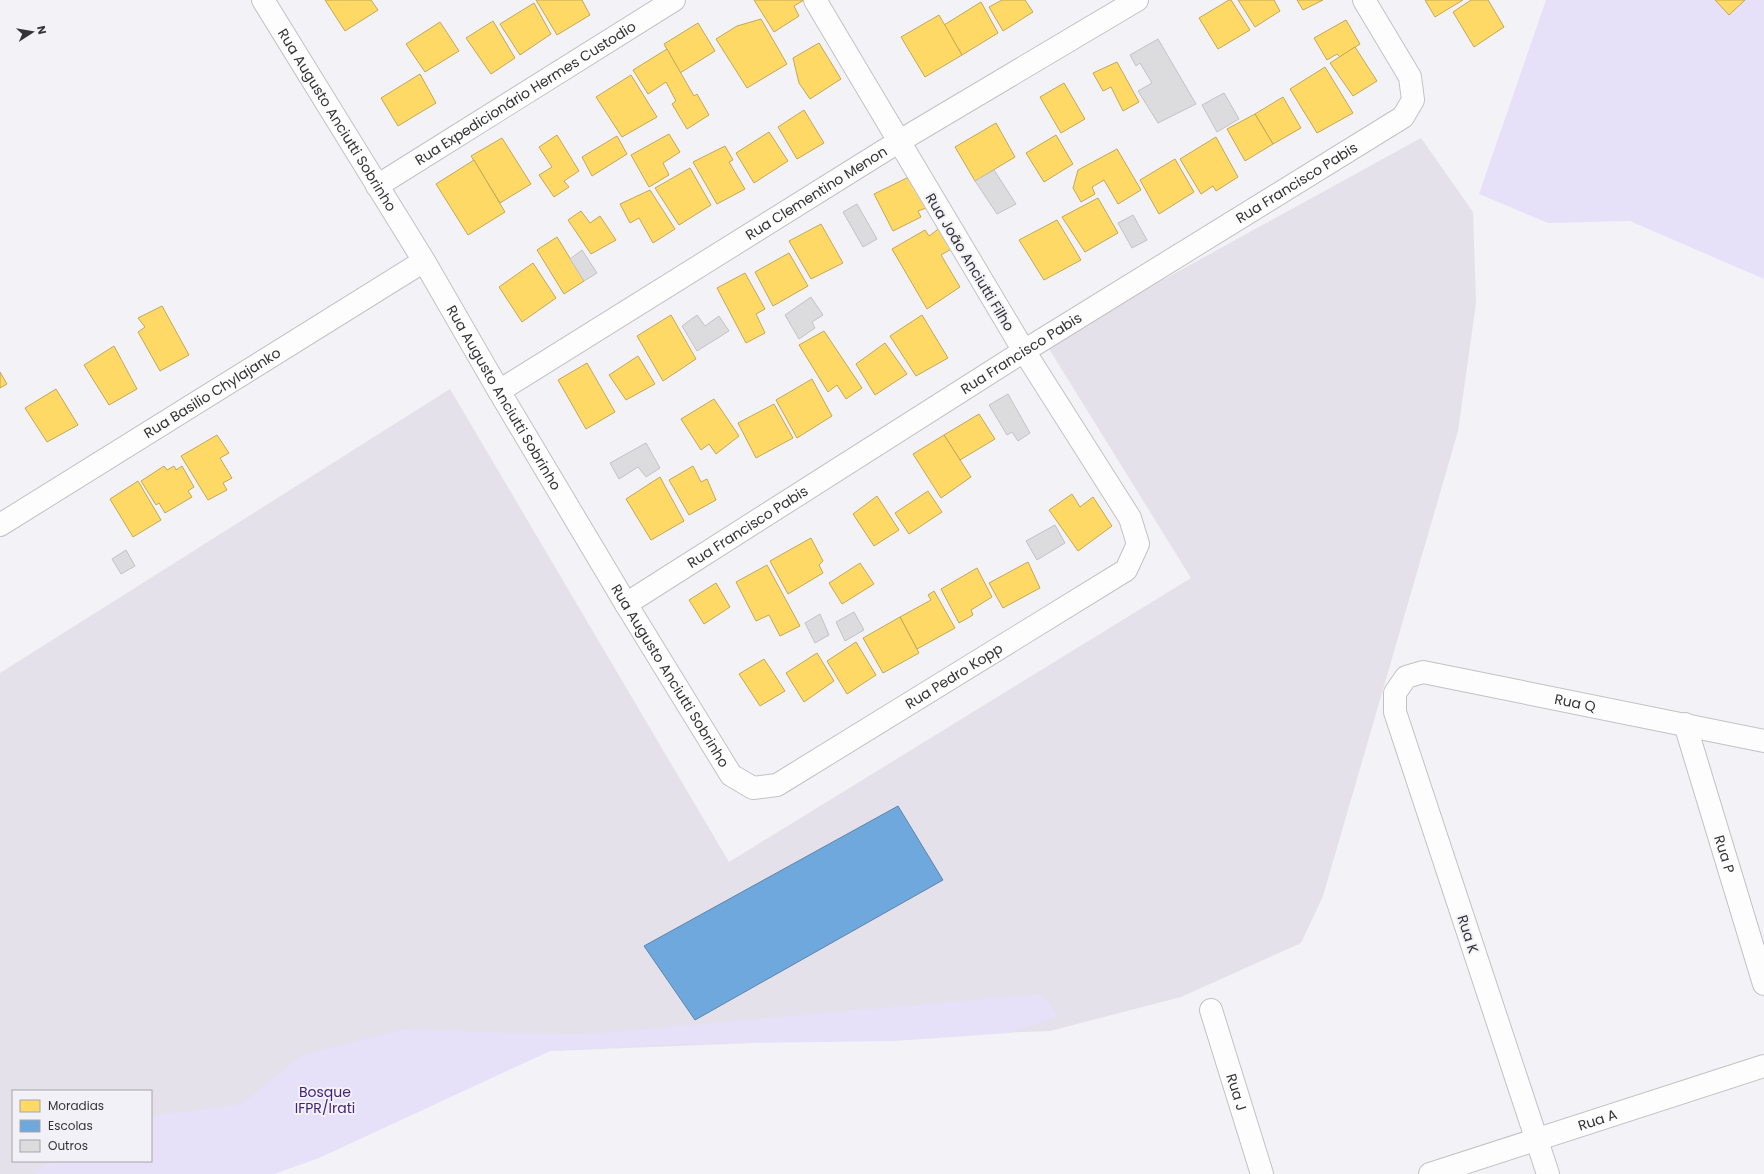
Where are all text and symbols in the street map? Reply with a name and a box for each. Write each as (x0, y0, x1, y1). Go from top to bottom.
north arrow (12, 12, 52, 52)
street label: Rua Expedicionário Hermes Custodio (411, 16, 640, 170)
text: N (33, 24, 50, 36)
street label: Rua Augusto Anciutti Sobrinho (273, 25, 401, 215)
street label: Rua Francisco Pabis (1232, 137, 1361, 228)
street label: Rua Clementino Menon (742, 141, 891, 245)
street label: Rua João Anciutti Filho (921, 189, 1019, 335)
street label: Rua Augusto Anciutti Sobrinho (442, 301, 566, 494)
street label: Rua Francisco Pabis (957, 308, 1086, 399)
street label: Rua Basilio Chylajanko (140, 343, 285, 443)
street label: Rua Francisco Pabis (683, 481, 812, 573)
street label: Rua Augusto Anciutti Sobrinho (606, 580, 734, 771)
street label: Rua Pedro Kopp (901, 638, 1007, 714)
street label: Rua Q (1553, 689, 1598, 717)
street label: Rua P (1709, 833, 1740, 876)
street label: Rua K (1452, 912, 1484, 956)
street label: Rua J (1221, 1071, 1252, 1113)
park label: Bosque IFPR/Irati (295, 1082, 355, 1118)
legend (12, 1090, 152, 1162)
text: Moradias (48, 1097, 104, 1114)
street label: Rua A (1575, 1104, 1620, 1136)
text: Escolas (48, 1117, 93, 1134)
text: Outros (48, 1137, 88, 1154)

